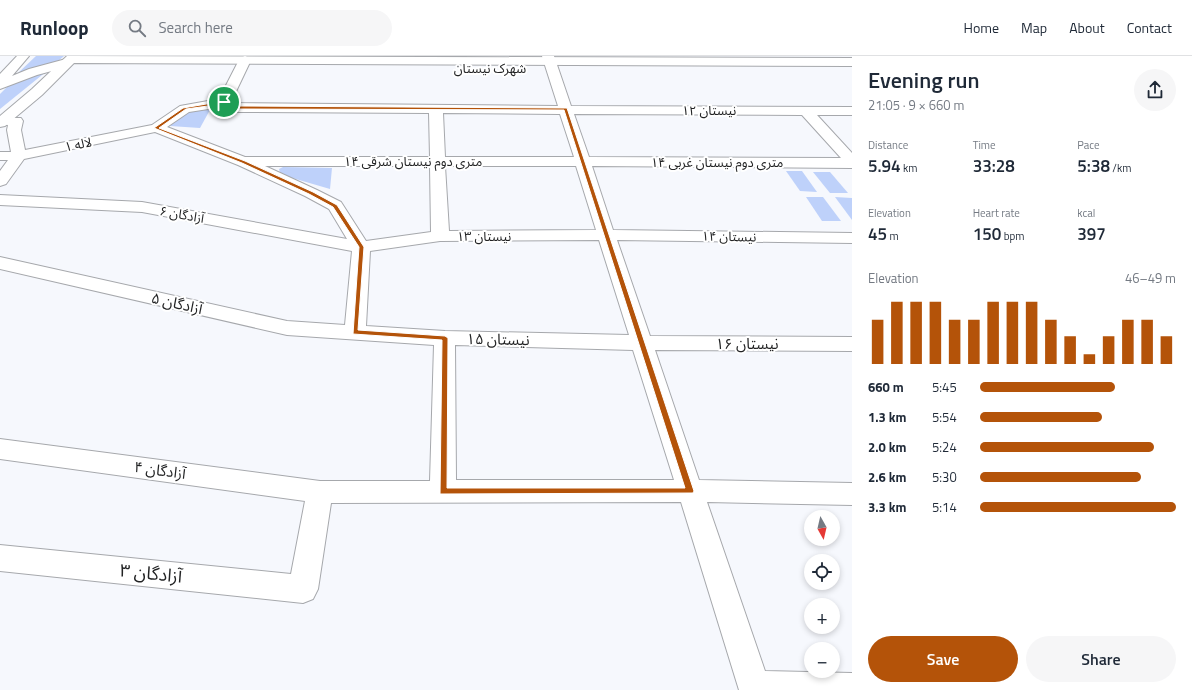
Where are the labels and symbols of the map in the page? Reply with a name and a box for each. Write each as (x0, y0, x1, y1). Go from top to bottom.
district label: شهرک نیستان (454, 58, 526, 78)
pin (207, 85, 241, 119)
street label: نیستان ۱۲ (682, 100, 736, 120)
street label: لاله ۱ (63, 132, 93, 156)
street label: ۱۴ متری دوم نیستان شرقی (344, 151, 482, 171)
street label: ۱۴ متری دوم نیستان غربی (651, 152, 783, 172)
street label: آزادگان ۶ (158, 200, 207, 228)
street label: نیستان ۱۳ (457, 226, 511, 246)
street label: نیستان ۱۴ (701, 226, 757, 246)
street label: آزادگان ۵ (149, 286, 206, 320)
street label: نیستان ۱۵ (466, 327, 530, 351)
street label: نیستان ۱۶ (715, 332, 779, 355)
street label: آزادگان ۴ (133, 455, 188, 485)
north arrow (804, 510, 840, 546)
street label: آزادگان ۳ (119, 556, 184, 590)

